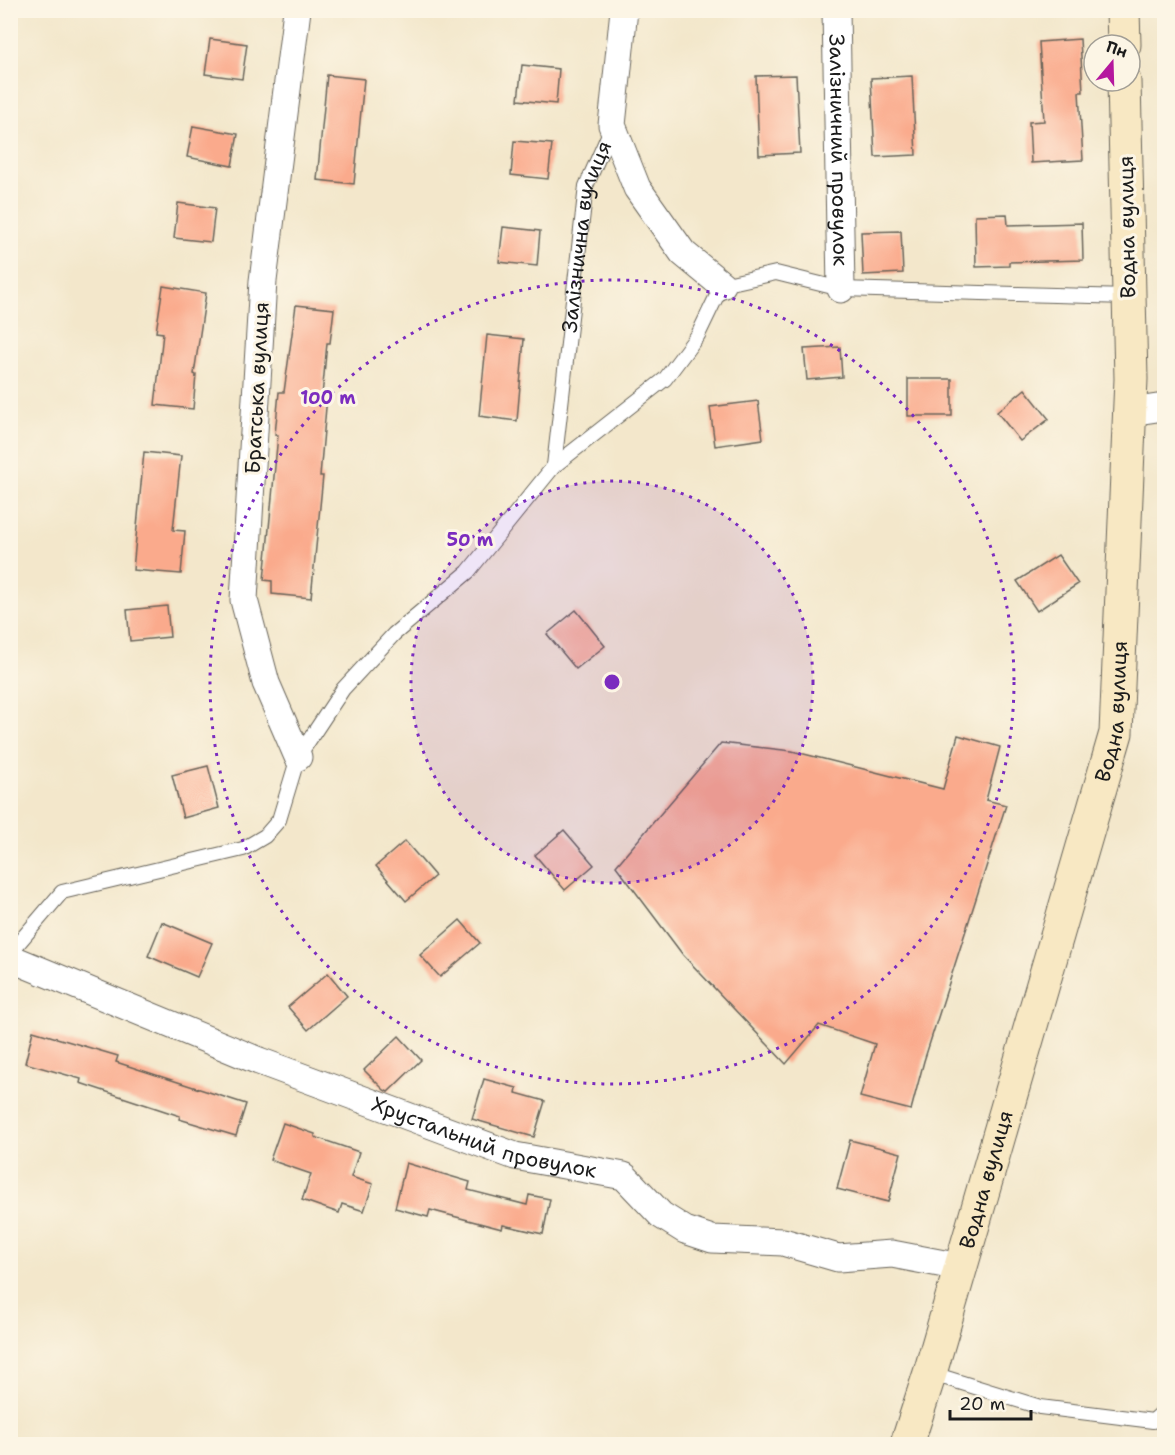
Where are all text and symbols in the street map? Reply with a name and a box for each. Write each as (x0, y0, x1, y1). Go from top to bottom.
north arrow (1082, 33, 1142, 93)
street label: Залізничний провулок (822, 34, 855, 266)
text: Пн (1103, 36, 1130, 63)
street label: Залізнична вулиця (555, 136, 618, 334)
street label: Водна вулиця (1112, 155, 1142, 299)
street label: Братська вулиця (239, 301, 275, 475)
text: 100 m (300, 386, 356, 410)
text: 50 m (447, 528, 494, 552)
street label: Водна вулиця (1088, 640, 1134, 786)
centre of rings (602, 672, 622, 692)
street label: Хрустальний провулок (368, 1090, 599, 1185)
street label: Водна вулиця (953, 1107, 1020, 1252)
scale bar (950, 1383, 1031, 1421)
text: 20 m (959, 1392, 1005, 1416)

